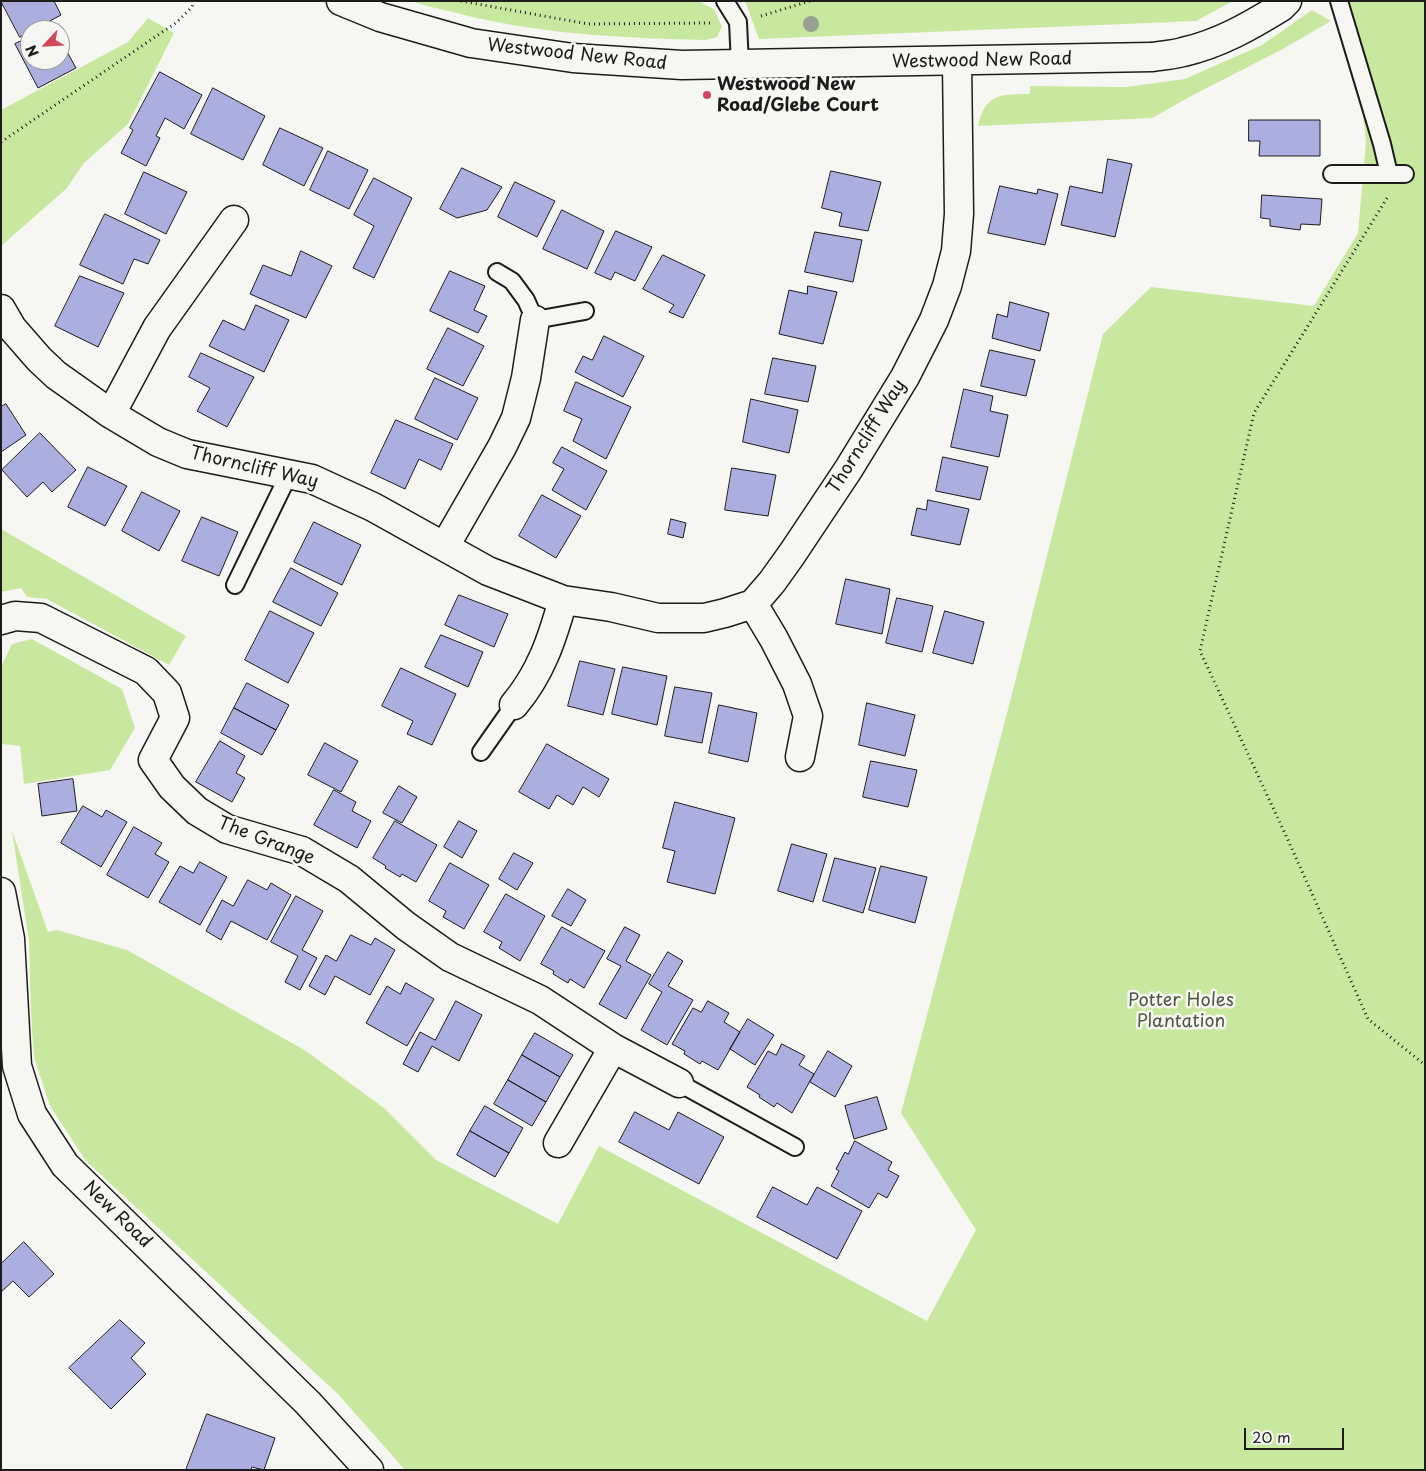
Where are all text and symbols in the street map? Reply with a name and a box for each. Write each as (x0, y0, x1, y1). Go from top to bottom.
north arrow (20, 20, 70, 70)
street label: Westwood New Road (486, 35, 668, 75)
text: N (20, 42, 44, 61)
street label: Westwood New Road (892, 49, 1072, 73)
place label: Westwood New Road/Glebe Court (717, 74, 879, 116)
marker: Westwood New Road/Glebe Court (701, 89, 713, 101)
street label: Thorncliff Way (823, 376, 911, 498)
street label: Thorncliff Way (188, 443, 320, 493)
street label: The Grange (214, 813, 318, 869)
park label: Potter Holes Plantation (1128, 990, 1234, 1032)
street label: New Road (78, 1177, 156, 1253)
scale bar (1246, 1418, 1346, 1450)
text: 20 m (1252, 1425, 1291, 1448)

